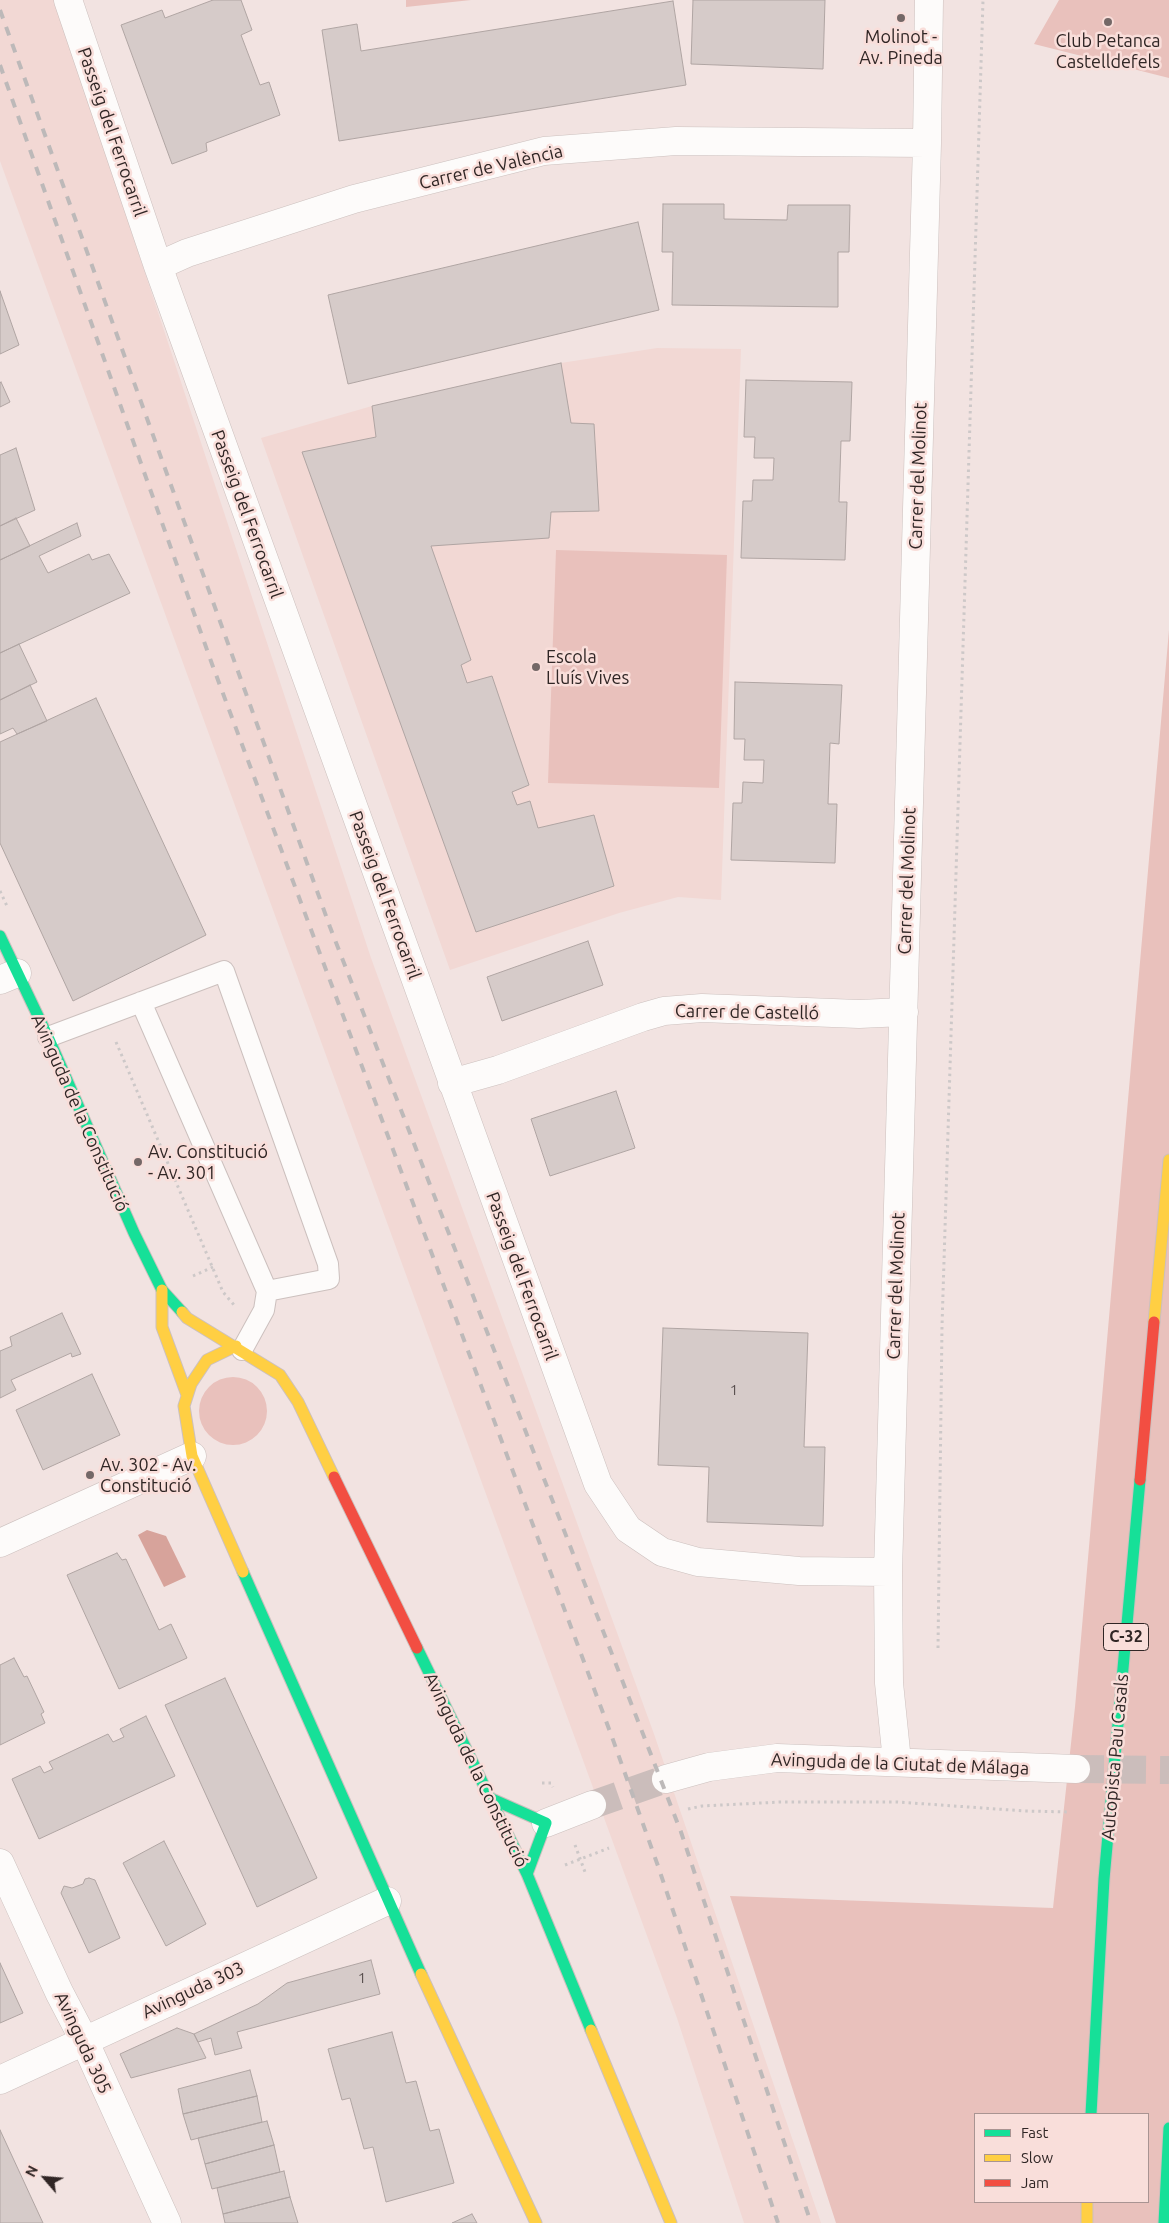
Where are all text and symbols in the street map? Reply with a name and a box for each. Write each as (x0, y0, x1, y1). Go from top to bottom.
marker: Molinot - Av. Pineda (895, 12, 907, 24)
marker: Club Petanca Castelldefels (1102, 16, 1114, 28)
place label: Molinot - Av. Pineda (859, 26, 943, 68)
place label: Club Petanca Castelldefels (1055, 30, 1161, 72)
street label: Passeig del Ferrocarril (73, 45, 151, 219)
street label: Carrer de València (417, 140, 565, 194)
street label: Carrer del Molinot (905, 402, 931, 550)
street label: Passeig del Ferrocarril (207, 427, 287, 601)
place label: Escola Lluís Vives (546, 646, 629, 689)
marker: Escola Lluís Vives (530, 661, 542, 673)
street label: Carrer del Molinot (894, 807, 920, 955)
street label: Passeig del Ferrocarril (345, 808, 425, 982)
street label: Carrer de Castelló (675, 1000, 819, 1024)
street label: Avinguda de la Constitució (27, 1011, 133, 1215)
place label: Av. Constitució - Av. 301 (148, 1141, 268, 1184)
marker: Av. Constitució - Av. 301 (132, 1156, 144, 1168)
street label: Passeig del Ferrocarril (482, 1189, 562, 1363)
street label: Carrer del Molinot (883, 1212, 909, 1360)
house number: 1 (730, 1381, 738, 1399)
place label: Av. 302 - Av. Constitució (100, 1454, 196, 1496)
marker: Av. 302 - Av. Constitució (84, 1469, 96, 1481)
road number: C-32 (1104, 1624, 1148, 1650)
street label: Avinguda de la Constitució (419, 1669, 533, 1871)
street label: Autopista Pau Casals (1097, 1673, 1133, 1841)
street label: Avinguda de la Ciutat de Málaga (770, 1749, 1030, 1779)
street label: Avinguda 303 (139, 1957, 247, 2023)
house number: 1 (358, 1969, 366, 1987)
street label: Avinguda 305 (50, 1989, 116, 2097)
legend (974, 2113, 1149, 2203)
text: Fast (1021, 2124, 1048, 2141)
text: Slow (1021, 2149, 1053, 2166)
north arrow (20, 2153, 70, 2203)
text: N (22, 2163, 41, 2179)
text: Jam (1021, 2174, 1049, 2191)

